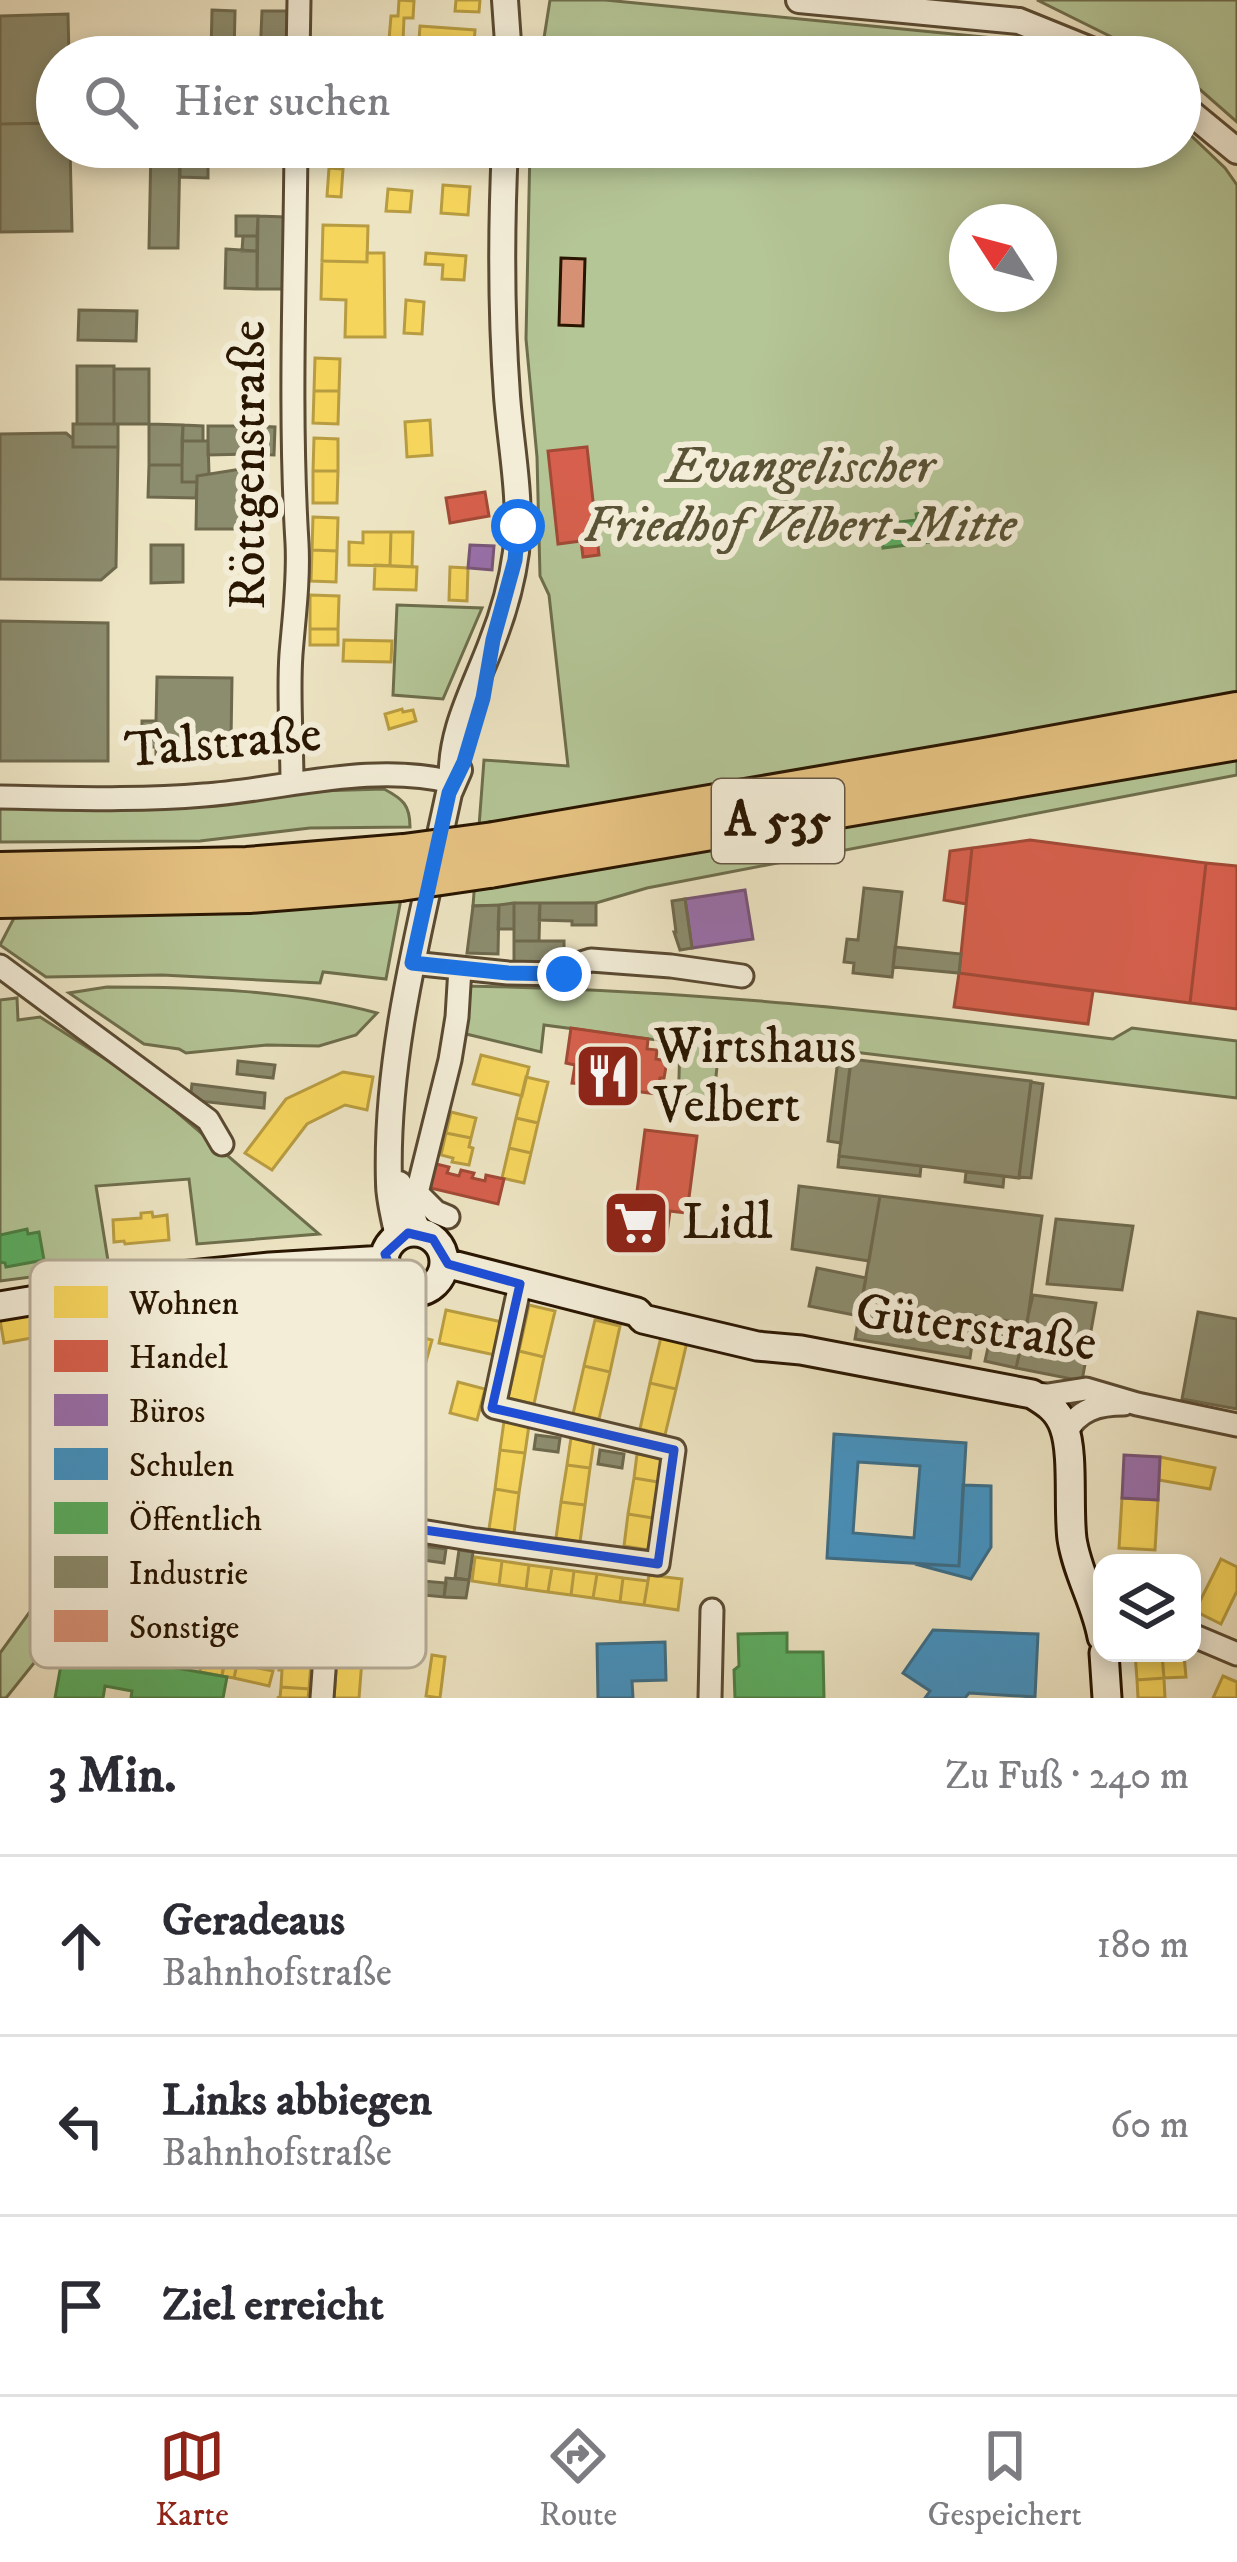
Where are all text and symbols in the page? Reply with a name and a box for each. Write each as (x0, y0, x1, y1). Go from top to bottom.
search box (36, 36, 1201, 168)
icon: search (78, 69, 144, 135)
text: Hier suchen (174, 74, 390, 130)
north arrow (949, 204, 1057, 312)
street label: Röttgenstraße (217, 320, 281, 610)
park label: Evangelischer Friedhof Velbert-Mitte (583, 435, 1018, 558)
route start (491, 499, 545, 553)
street label: Talstraße (122, 703, 324, 783)
road number: A 535 (712, 779, 844, 863)
route end (537, 947, 591, 1001)
place label: Wirtshaus Velbert (653, 1015, 856, 1138)
restaurant icon: Wirtshaus Velbert (573, 1041, 643, 1111)
supermarket icon: Lidl (601, 1188, 671, 1258)
place label: Lidl (682, 1191, 773, 1255)
legend (30, 1260, 426, 1668)
street label: Güterstraße (851, 1279, 1101, 1377)
text: Wohnen (128, 1284, 239, 1325)
text: Handel (129, 1338, 228, 1379)
text: Büros (129, 1392, 205, 1433)
text: Schulen (129, 1446, 234, 1487)
text: Öffentlich (129, 1500, 262, 1541)
text: Industrie (129, 1554, 248, 1595)
map controls (1093, 1554, 1201, 1662)
button: layers (1093, 1554, 1201, 1662)
text: Sonstige (129, 1608, 239, 1649)
text: 3 Min. (48, 1744, 176, 1808)
text: Zu Fuß · 240 m (945, 1752, 1189, 1801)
text: Geradeaus (162, 1893, 345, 1949)
icon: ahead (48, 1913, 114, 1979)
text: 180 m (1097, 1921, 1189, 1970)
text: Bahnhofstraße (162, 1949, 392, 1998)
text: Links abbiegen (162, 2073, 432, 2129)
icon: left (48, 2093, 114, 2159)
text: 60 m (1110, 2101, 1189, 2150)
text: Bahnhofstraße (162, 2129, 392, 2178)
icon: arrive (48, 2273, 114, 2339)
text: Ziel erreicht (162, 2278, 384, 2334)
tab: Karte (155, 2423, 229, 2536)
tab: Route (539, 2423, 617, 2536)
tab: Gespeichert (927, 2423, 1082, 2536)

